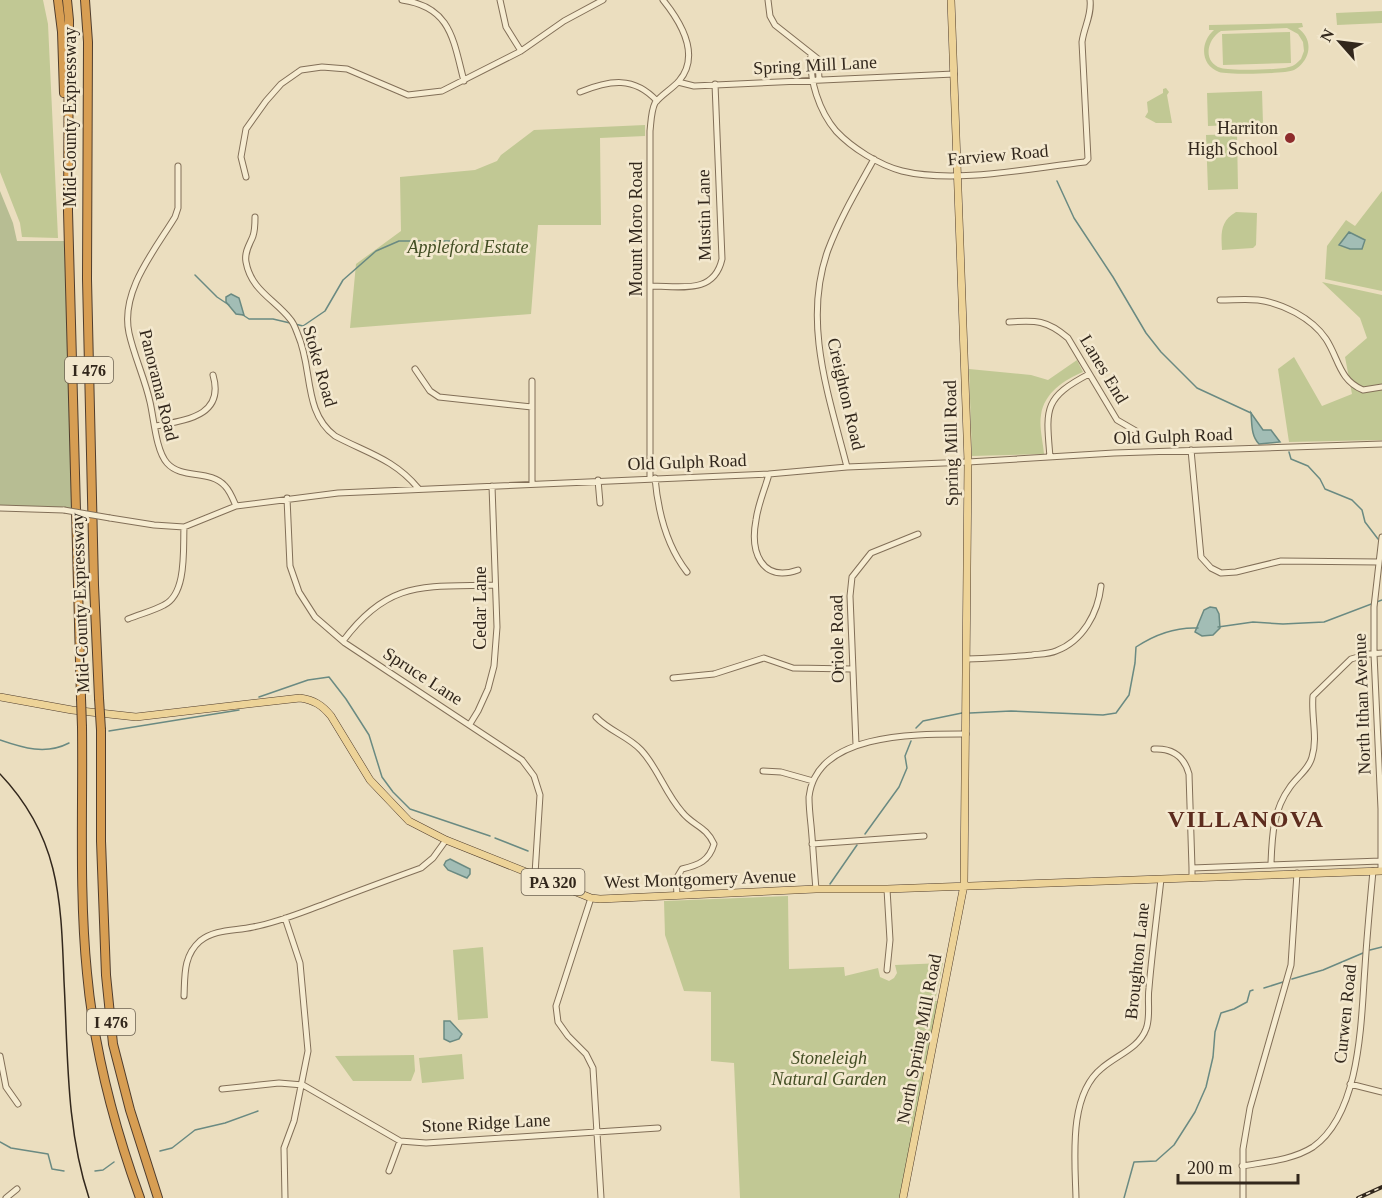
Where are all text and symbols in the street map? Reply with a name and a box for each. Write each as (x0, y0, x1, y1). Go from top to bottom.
north arrow (1310, 12, 1370, 72)
text: N (1317, 26, 1338, 44)
street label: Mid-County Expressway (60, 27, 80, 207)
street label: Spring Mill Lane (753, 52, 877, 78)
place label: Harriton High School (1187, 118, 1278, 159)
marker: Harriton High School (1283, 131, 1297, 145)
street label: Farview Road (947, 141, 1049, 169)
street label: Mount Moro Road (626, 162, 646, 297)
street label: Mustin Lane (693, 169, 715, 261)
park label: Appleford Estate (407, 237, 528, 257)
street label: Stoke Road (299, 323, 341, 409)
street label: Panorama Road (135, 327, 183, 443)
street label: Lanes End (1076, 331, 1132, 407)
street label: Creighton Road (823, 336, 869, 452)
road number: I 476 (65, 357, 113, 383)
street label: Spring Mill Road (940, 380, 962, 506)
street label: Old Gulph Road (1113, 424, 1233, 448)
street label: Old Gulph Road (627, 450, 747, 474)
street label: Mid-County Expressway (67, 512, 93, 694)
street label: Cedar Lane (470, 566, 490, 650)
street label: Oriole Road (826, 595, 848, 683)
street label: North Ithan Avenue (1350, 633, 1374, 775)
street label: Spruce Lane (380, 643, 466, 709)
district label: VILLANOVA (1167, 806, 1325, 832)
street label: West Montgomery Avenue (604, 866, 796, 892)
road number: PA 320 (522, 869, 584, 895)
street label: Broughton Lane (1121, 902, 1153, 1020)
street label: North Spring Mill Road (893, 952, 945, 1126)
street label: Curwen Road (1330, 963, 1360, 1065)
road number: I 476 (87, 1009, 135, 1035)
park label: Stoneleigh Natural Garden (771, 1048, 886, 1089)
street label: Stone Ridge Lane (421, 1110, 551, 1136)
scale bar (1178, 1147, 1298, 1185)
text: 200 m (1187, 1158, 1233, 1178)

